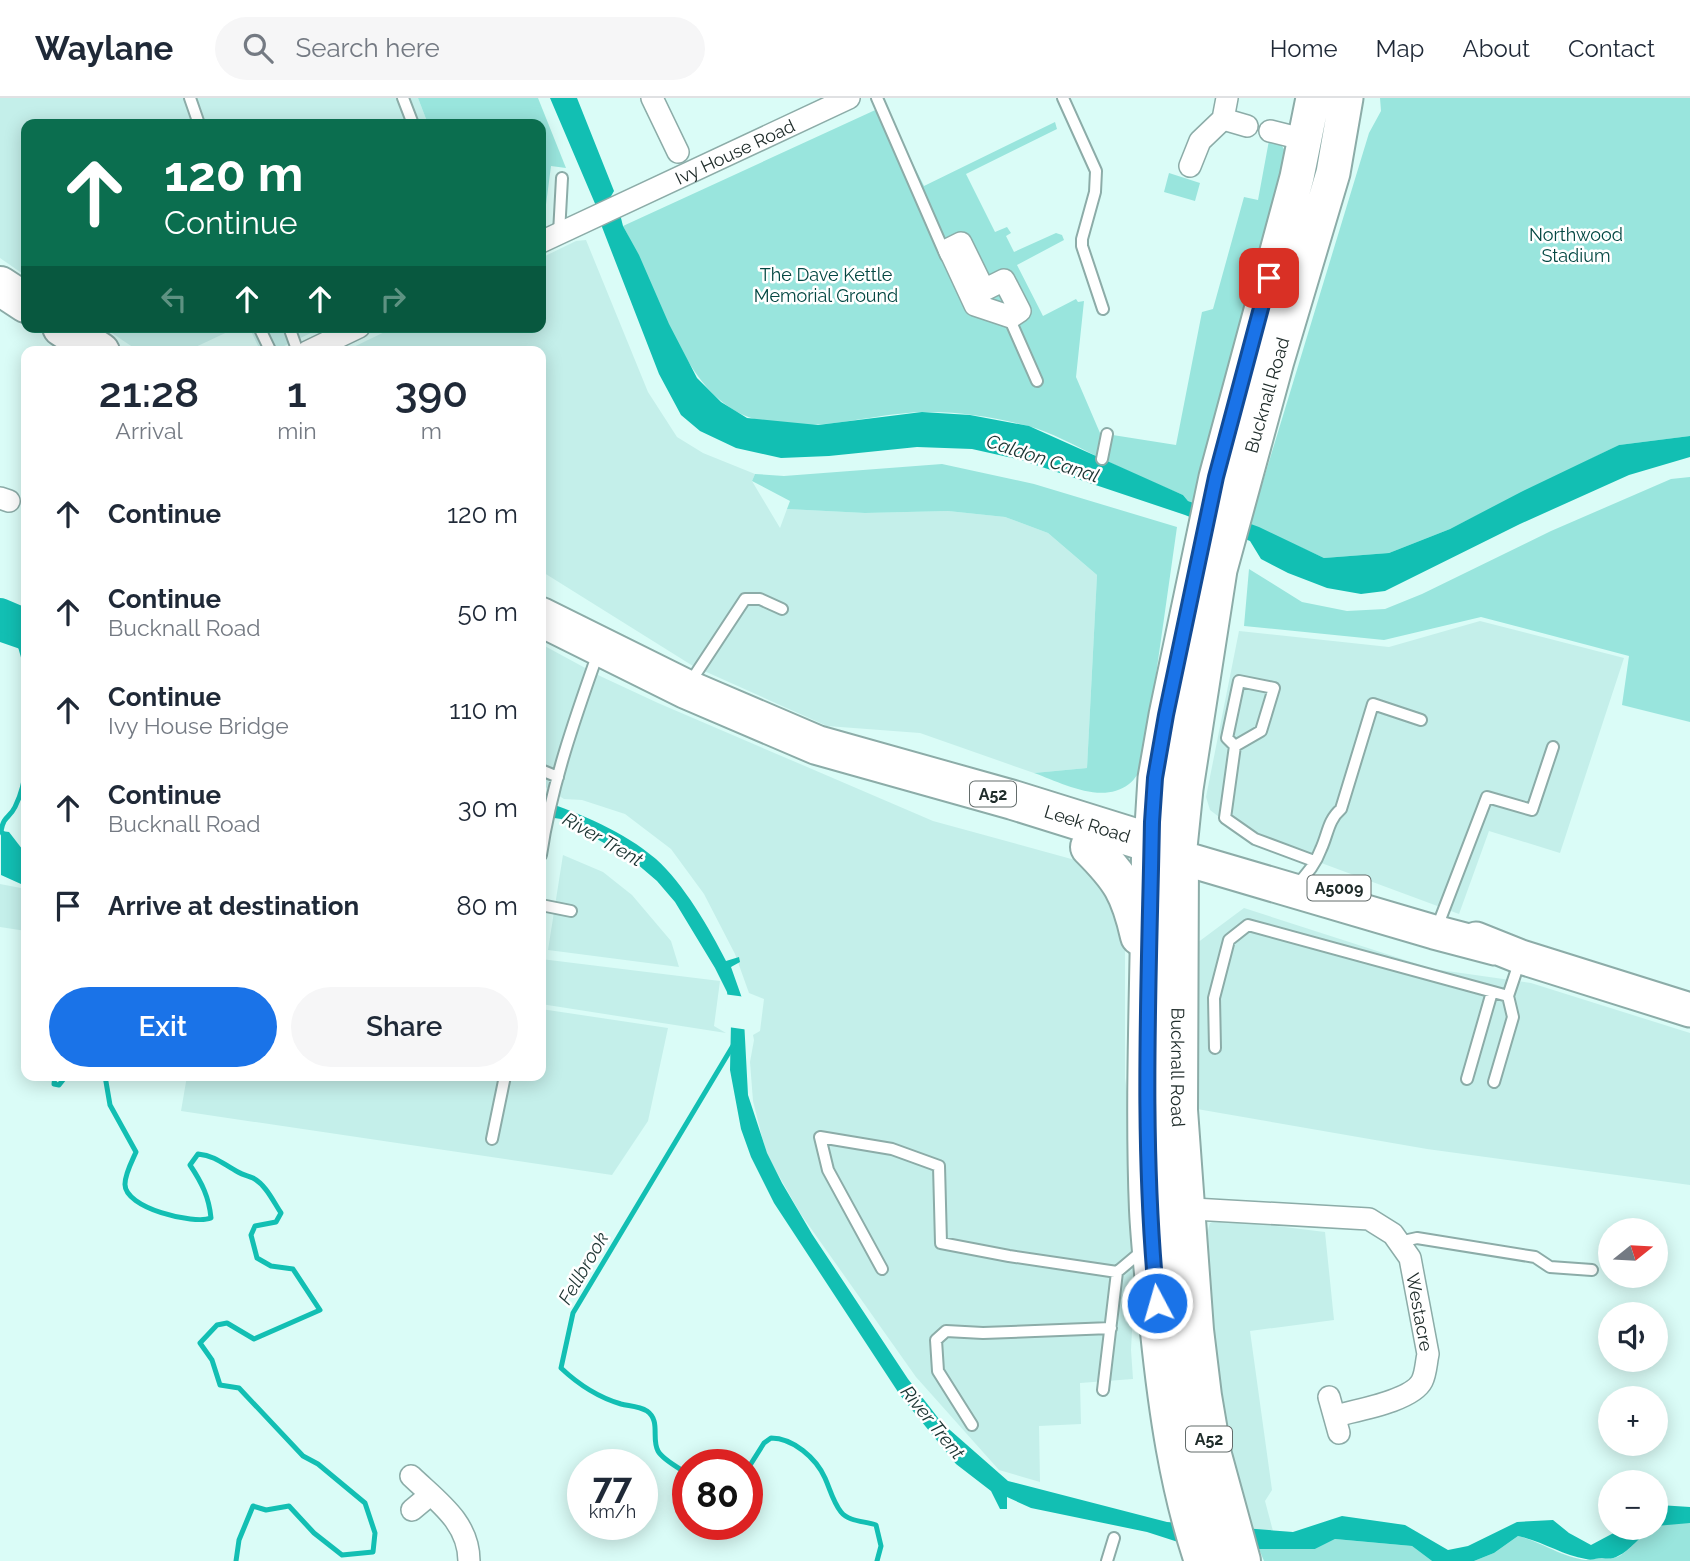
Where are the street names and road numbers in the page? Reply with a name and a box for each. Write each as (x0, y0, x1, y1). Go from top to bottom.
street label: Ivy House Road (672, 114, 798, 188)
street label: Bucknall Road (1240, 335, 1294, 455)
road number: A52 (970, 782, 1016, 806)
street label: Leek Road (1042, 800, 1133, 846)
road number: A5009 (1308, 876, 1370, 901)
street label: Bucknall Road (1167, 1007, 1190, 1128)
street label: Westacre (1403, 1271, 1438, 1353)
road number: A52 (1186, 1427, 1232, 1452)

